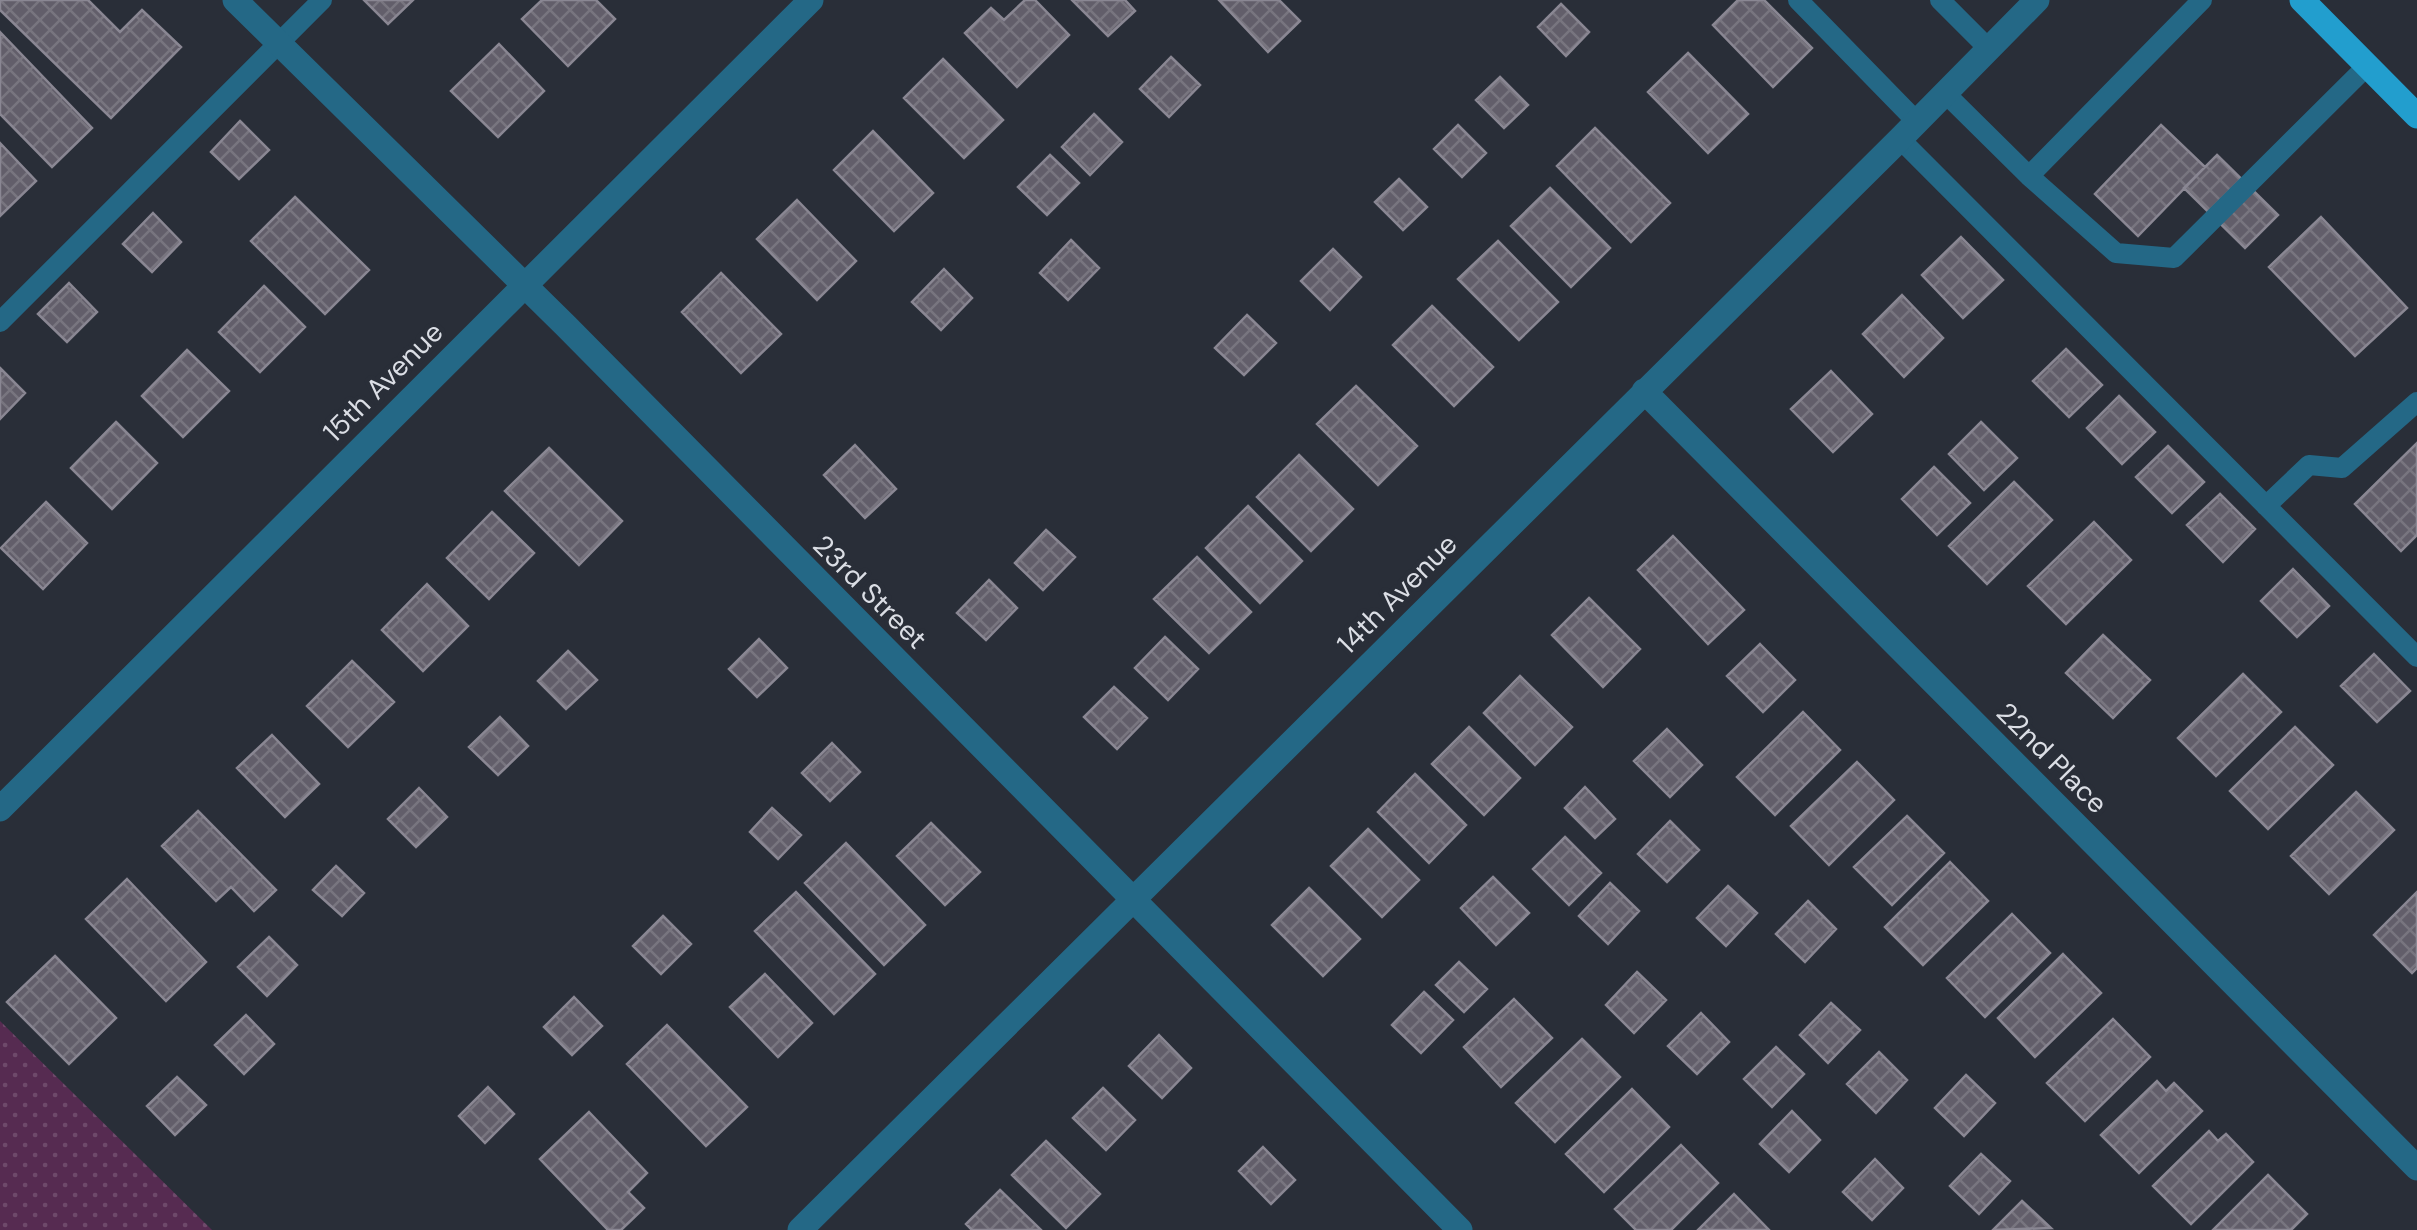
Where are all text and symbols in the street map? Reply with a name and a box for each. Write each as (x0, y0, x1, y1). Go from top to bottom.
street label: 15th Avenue (315, 314, 451, 450)
street label: 14th Avenue (1329, 526, 1465, 662)
street label: 23rd Street (805, 527, 935, 657)
street label: 22nd Place (1988, 694, 2116, 822)

